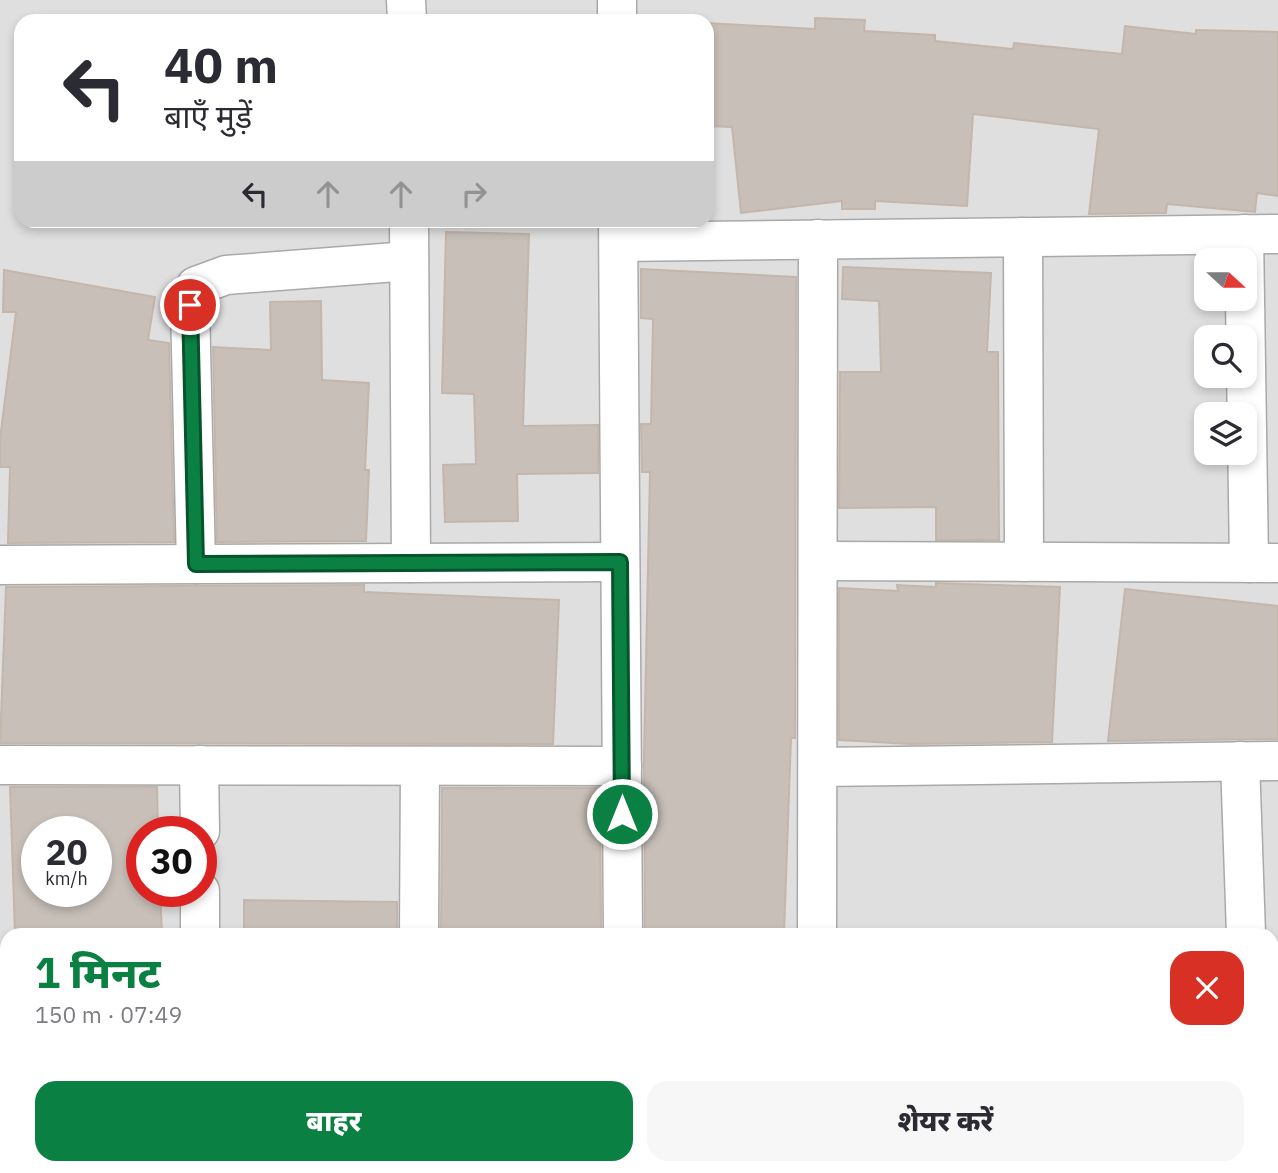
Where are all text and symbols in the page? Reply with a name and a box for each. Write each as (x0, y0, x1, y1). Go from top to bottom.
text: 40 m (164, 33, 278, 96)
icon: left (49, 42, 140, 133)
text: बाएँ मुड़ें (164, 95, 252, 137)
icon: left (236, 175, 274, 213)
icon: ahead (309, 175, 347, 213)
icon: ahead (382, 175, 420, 213)
icon: right (455, 175, 493, 213)
north arrow (1194, 248, 1256, 312)
map controls (1194, 248, 1257, 465)
pin (160, 275, 220, 335)
icon: arrive (171, 286, 209, 324)
button: search (1194, 325, 1257, 388)
button: layers (1194, 402, 1257, 465)
position arrow (585, 777, 659, 851)
speed limit sign: 30 (126, 816, 217, 907)
text: 20 (45, 829, 88, 875)
text: km/h (45, 867, 88, 890)
text: 1 मिनट (35, 945, 161, 1000)
button: close (1170, 951, 1244, 1025)
text: 150 m · 07:49 (35, 999, 182, 1029)
button: बाहर (35, 1081, 633, 1161)
button: शेयर करें (647, 1081, 1244, 1161)

